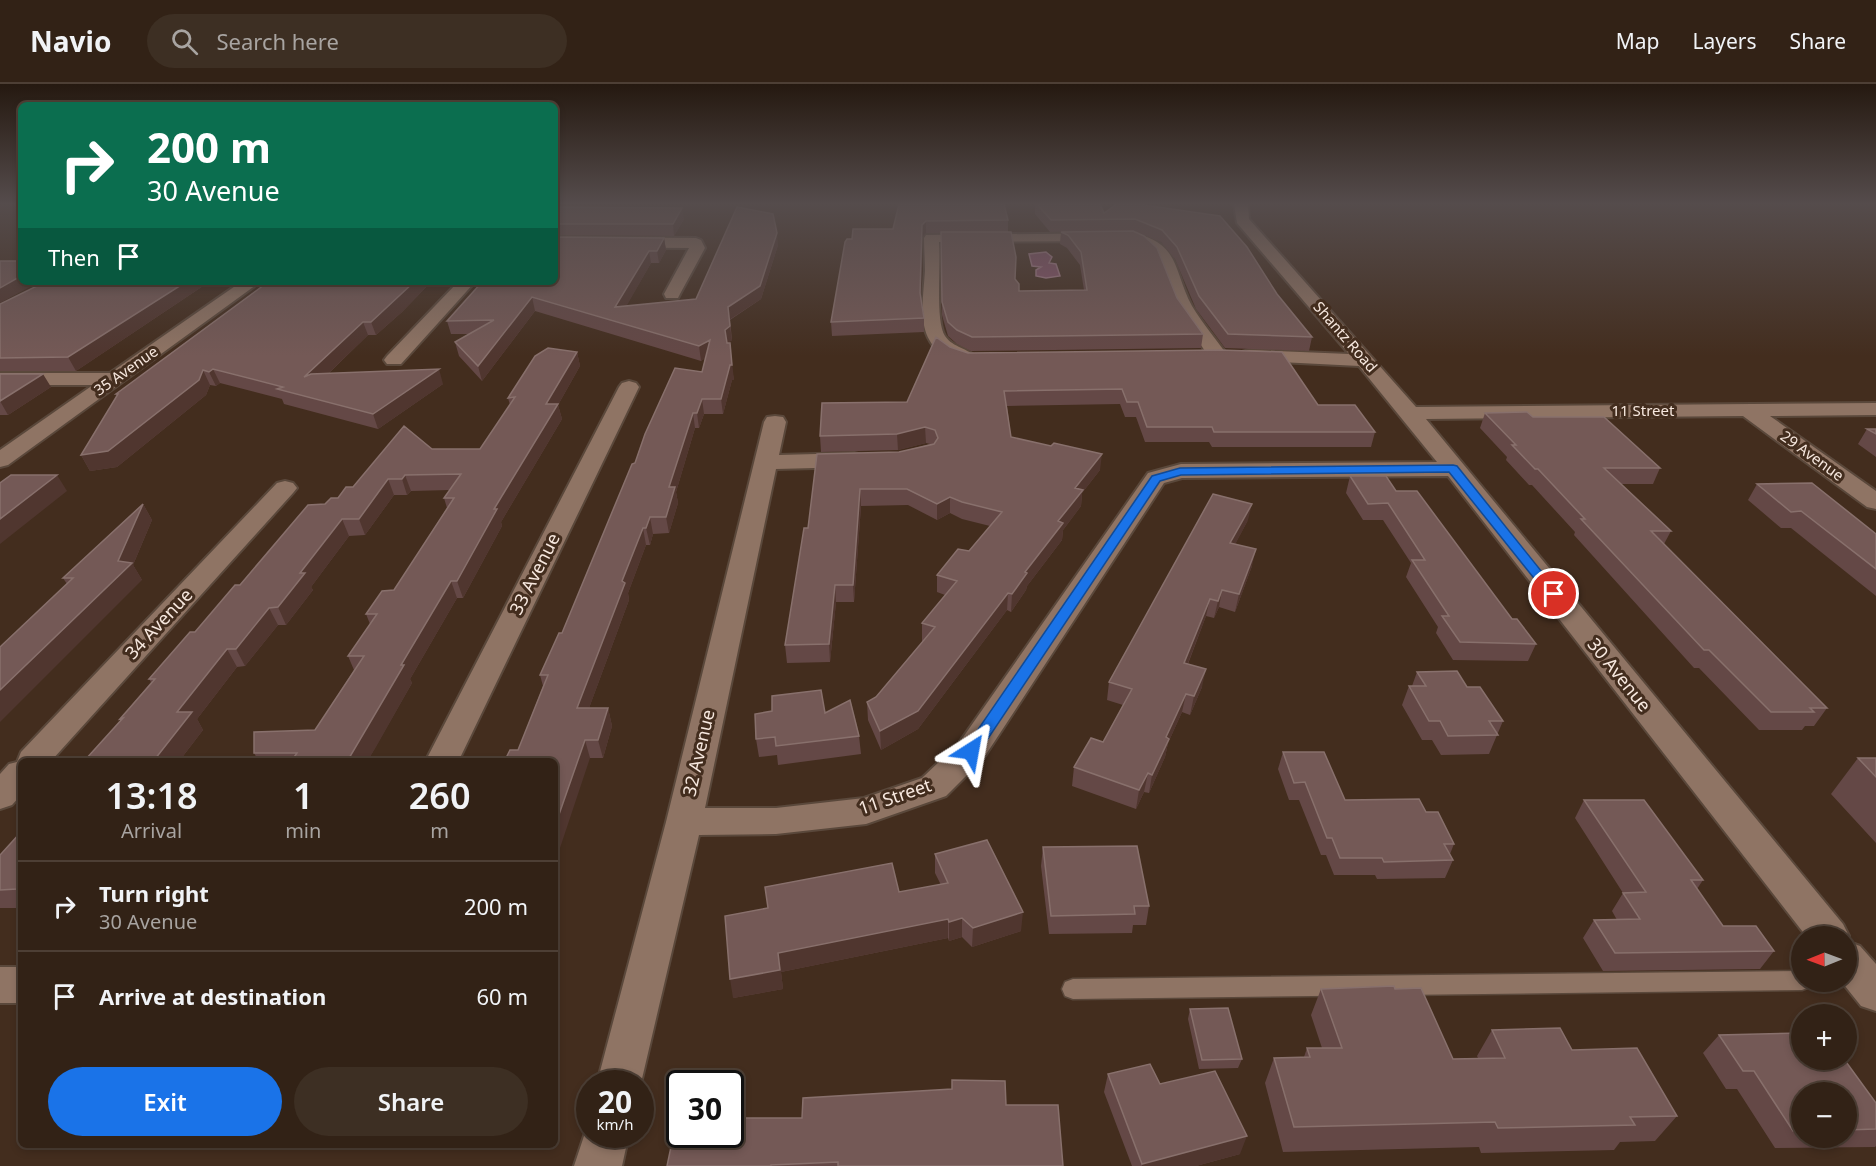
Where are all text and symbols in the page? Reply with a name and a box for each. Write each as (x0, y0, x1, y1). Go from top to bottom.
search box (147, 14, 567, 68)
text: Navio (30, 22, 111, 60)
icon: search (168, 25, 201, 58)
text: Search here (216, 26, 339, 56)
text: Map (1616, 27, 1660, 55)
text: Layers (1693, 27, 1757, 55)
text: Share (1790, 27, 1846, 55)
text: 200 m (147, 118, 271, 175)
icon: right (48, 126, 126, 204)
text: 30 Avenue (147, 172, 280, 209)
icon: arrive (112, 240, 145, 273)
text: Then (48, 242, 100, 272)
street label: Shantz Road (1309, 297, 1382, 376)
street label: 35 Avenue (89, 341, 161, 400)
street label: 11 Street (1612, 400, 1675, 420)
street label: 29 Avenue (1777, 425, 1848, 485)
street label: 33 Avenue (503, 529, 565, 618)
pin (1528, 568, 1579, 619)
icon: arrive (1537, 577, 1570, 610)
street label: 34 Avenue (119, 583, 197, 664)
street label: 30 Avenue (1583, 632, 1657, 716)
street label: 32 Avenue (676, 707, 720, 799)
position arrow (939, 719, 1003, 783)
text: 13:18 (105, 771, 198, 820)
text: 1 (293, 771, 314, 820)
text: 260 (409, 771, 471, 820)
street label: 11 Street (855, 772, 935, 820)
text: Arrival (121, 817, 182, 844)
text: min (285, 817, 321, 844)
text: m (430, 817, 449, 844)
text: Turn right (99, 878, 209, 908)
icon: right (48, 890, 81, 923)
text: 200 m (464, 891, 528, 921)
text: 30 Avenue (99, 908, 197, 935)
north arrow (1791, 926, 1857, 992)
map controls (1791, 926, 1857, 1148)
icon: arrive (48, 980, 81, 1013)
text: Arrive at destination (99, 981, 326, 1011)
text: 60 m (477, 981, 528, 1011)
button: + (1791, 1004, 1857, 1070)
button: Exit (48, 1067, 282, 1136)
button: Share (294, 1067, 528, 1136)
speed limit sign: 30 (666, 1070, 744, 1148)
text: 20 (598, 1081, 632, 1122)
button: − (1791, 1082, 1857, 1148)
text: km/h (597, 1114, 633, 1134)

